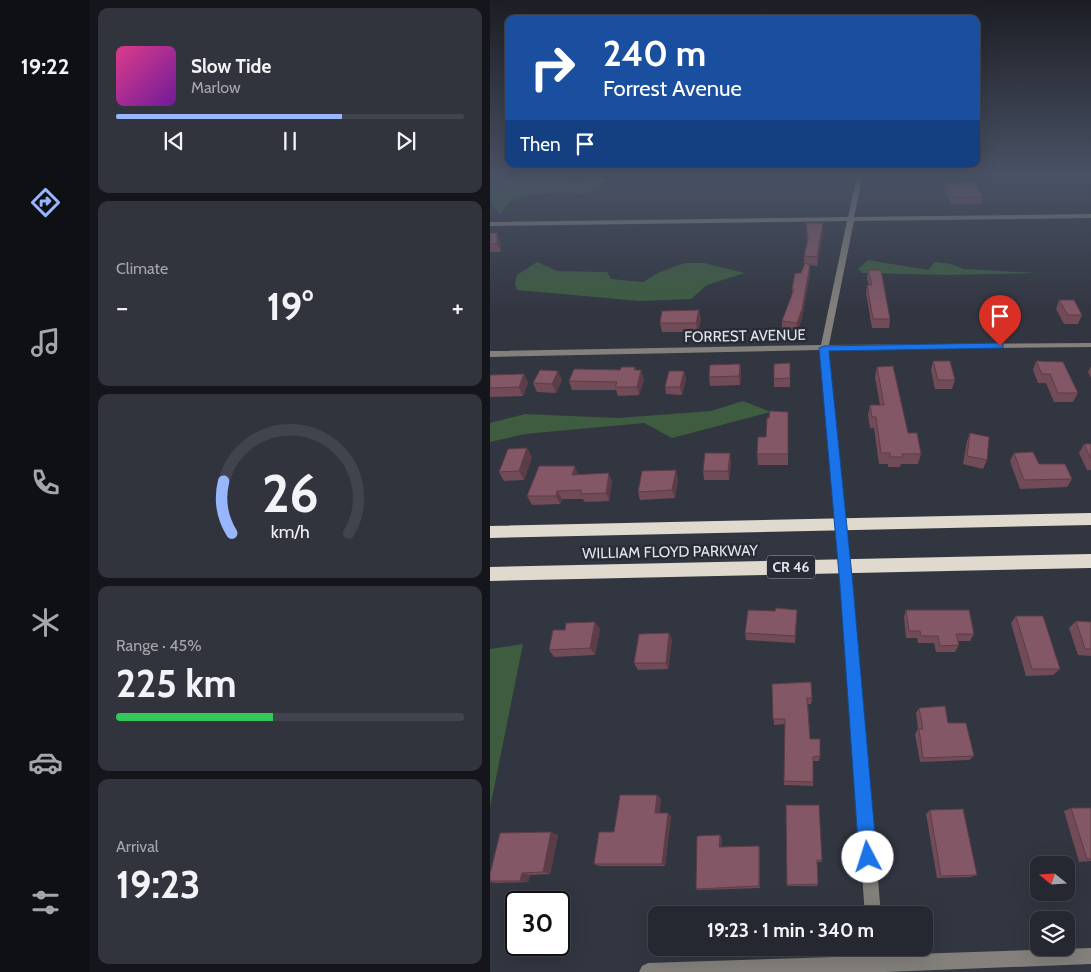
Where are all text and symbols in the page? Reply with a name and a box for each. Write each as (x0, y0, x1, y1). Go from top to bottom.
text: 240 m (603, 32, 706, 75)
icon: right (520, 35, 585, 100)
text: 19:22 (21, 53, 69, 80)
text: Slow Tide (191, 55, 271, 78)
text: Forrest Avenue (603, 75, 742, 102)
text: Marlow (191, 78, 241, 97)
icon: previous (160, 127, 188, 155)
icon: pause (276, 127, 304, 155)
icon: next (392, 127, 420, 155)
icon: arrive (571, 130, 599, 158)
text: Then (520, 133, 561, 156)
icon: directions (28, 185, 63, 220)
text: Climate (116, 259, 168, 278)
text: 19° (267, 283, 313, 330)
text: − (116, 290, 128, 324)
text: + (452, 290, 464, 324)
pin (979, 295, 1021, 346)
icon: arrive (986, 302, 1014, 330)
icon: music (28, 325, 63, 360)
street label: FORREST AVENUE (684, 326, 806, 346)
text: 26 (262, 462, 318, 525)
icon: phone (28, 465, 63, 500)
text: km/h (270, 521, 310, 542)
street label: WILLIAM FLOYD PARKWAY (582, 541, 759, 563)
road number: CR 46 (767, 556, 815, 578)
icon: climate (28, 605, 63, 640)
text: Range · 45% (116, 636, 202, 655)
text: 225 km (116, 660, 237, 707)
icon: car (28, 745, 63, 780)
position arrow (841, 830, 893, 882)
text: Arrival (116, 837, 159, 856)
north arrow (1030, 856, 1075, 901)
map controls (1030, 856, 1075, 956)
text: 19:23 (116, 861, 200, 908)
icon: filters (28, 885, 63, 920)
speed limit sign: 30 (505, 891, 570, 956)
button: layers (1030, 911, 1075, 956)
text: 19:23 · 1 min · 340 m (707, 919, 874, 942)

